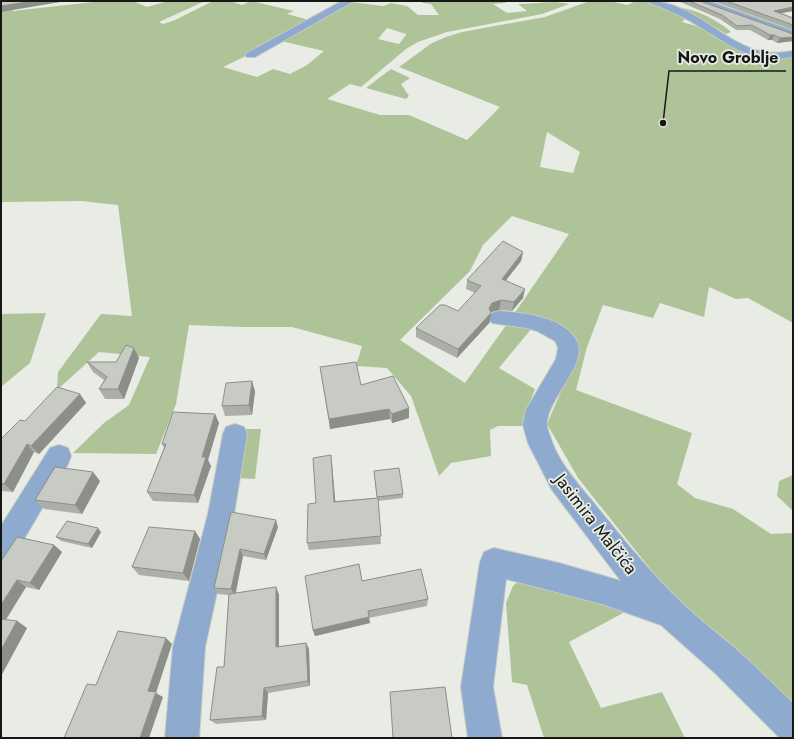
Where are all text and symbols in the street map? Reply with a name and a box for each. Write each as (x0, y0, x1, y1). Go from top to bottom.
callout: Novo Groblje (669, 43, 786, 71)
text: Novo Groblje (678, 46, 778, 69)
street label: Jasimira Malčića (547, 466, 644, 580)

